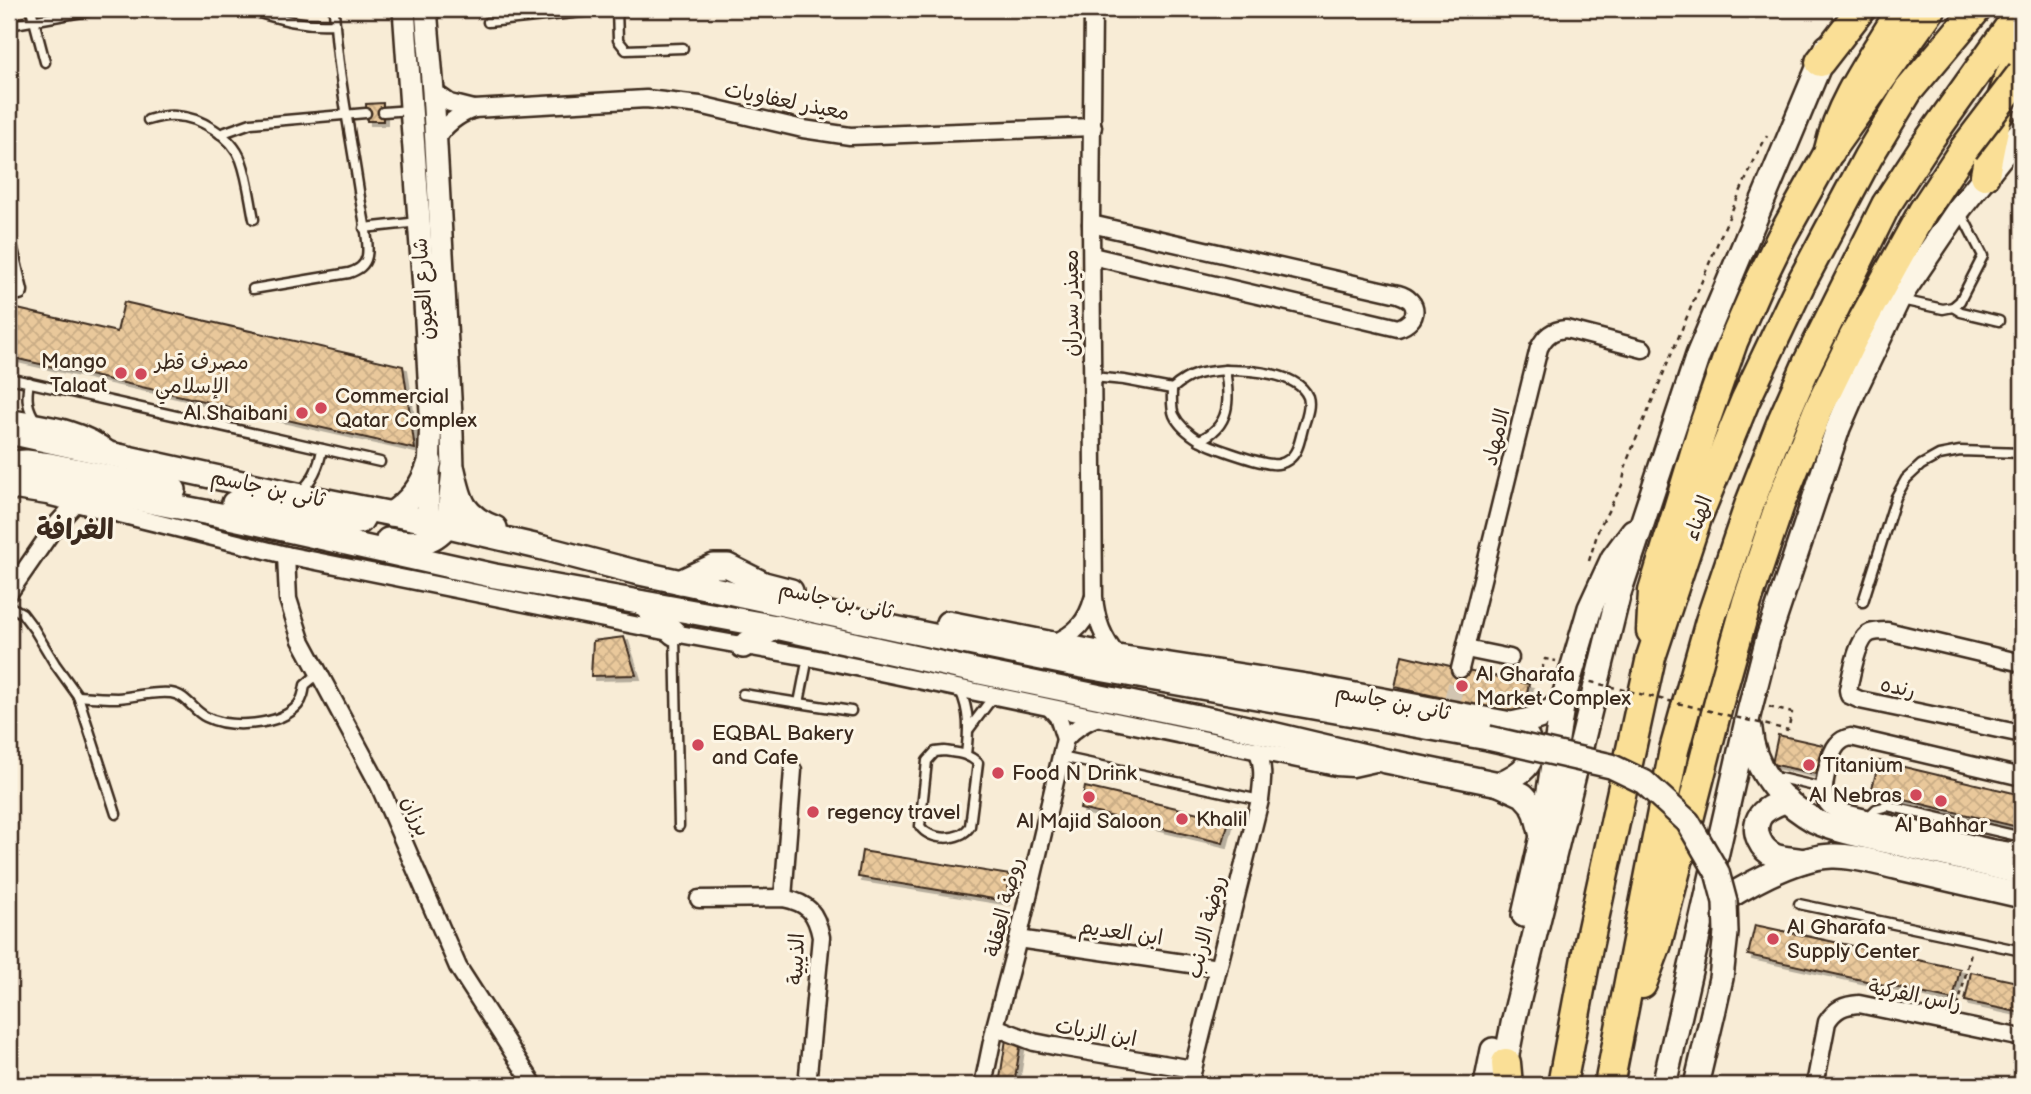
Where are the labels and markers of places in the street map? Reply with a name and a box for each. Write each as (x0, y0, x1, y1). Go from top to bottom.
place label: Mango Talaat (41, 349, 108, 398)
place label: مصرف قطر الإسلامي (153, 350, 249, 405)
marker: Mango Talaat (113, 365, 129, 381)
marker: مصرف قطر الإسلامي (133, 366, 149, 382)
place label: Commercial Qatar Complex (335, 384, 477, 433)
marker: Commercial Qatar Complex (313, 400, 329, 416)
place label: Al Shaibani (184, 401, 288, 426)
marker: Al Shaibani (294, 405, 310, 421)
place label: Al Gharafa Market Complex (1476, 662, 1631, 711)
marker: Al Gharafa Market Complex (1454, 678, 1470, 694)
place label: EQBAL Bakery and Cafe (712, 721, 854, 770)
marker: EQBAL Bakery and Cafe (690, 737, 706, 753)
place label: Titanium (1823, 753, 1903, 778)
marker: Titanium (1801, 757, 1817, 773)
place label: Food N Drink (1012, 761, 1138, 786)
marker: Food N Drink (990, 765, 1006, 781)
place label: Al Nebras (1809, 783, 1902, 808)
marker: Al Nebras (1908, 787, 1924, 803)
marker: Al Majid Saloon (1081, 789, 1097, 805)
marker: Al Bahhar (1933, 793, 1949, 809)
place label: regency travel (827, 800, 960, 825)
marker: regency travel (805, 804, 821, 820)
place label: Khalil (1196, 807, 1247, 832)
place label: Al Majid Saloon (1016, 809, 1162, 834)
marker: Khalil (1174, 811, 1190, 827)
place label: Al Bahhar (1895, 813, 1987, 838)
place label: Al Gharafa Supply Center (1787, 915, 1920, 964)
marker: Al Gharafa Supply Center (1765, 931, 1781, 947)

